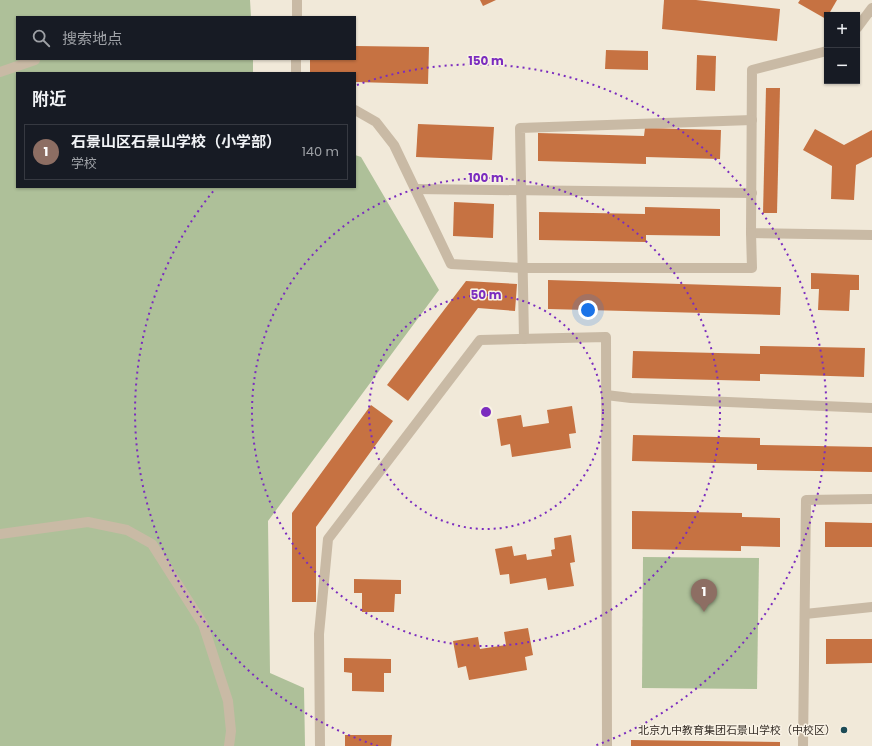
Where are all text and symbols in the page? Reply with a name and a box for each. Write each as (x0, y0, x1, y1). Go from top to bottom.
map controls (824, 12, 860, 84)
button: + (824, 12, 860, 48)
search box (16, 16, 356, 60)
icon: search (30, 27, 52, 49)
text: 搜索地点 (62, 28, 122, 49)
button: − (824, 48, 860, 84)
text: 150 m (468, 52, 504, 69)
text: 附近 (32, 87, 66, 111)
text: 石景山区石景山学校（小学部） (71, 131, 281, 152)
text: 1 (44, 142, 48, 161)
text: 140 m (302, 142, 339, 161)
text: 学校 (71, 154, 97, 173)
text: 100 m (468, 169, 504, 186)
text: 50 m (471, 286, 502, 303)
your location (578, 300, 598, 320)
centre of rings (479, 405, 493, 419)
pin: 1 (691, 579, 717, 612)
place label: 北京九中教育集团石景山学校（中校区） (638, 722, 836, 738)
marker: 北京九中教育集团石景山学校（中校区） (839, 725, 849, 735)

